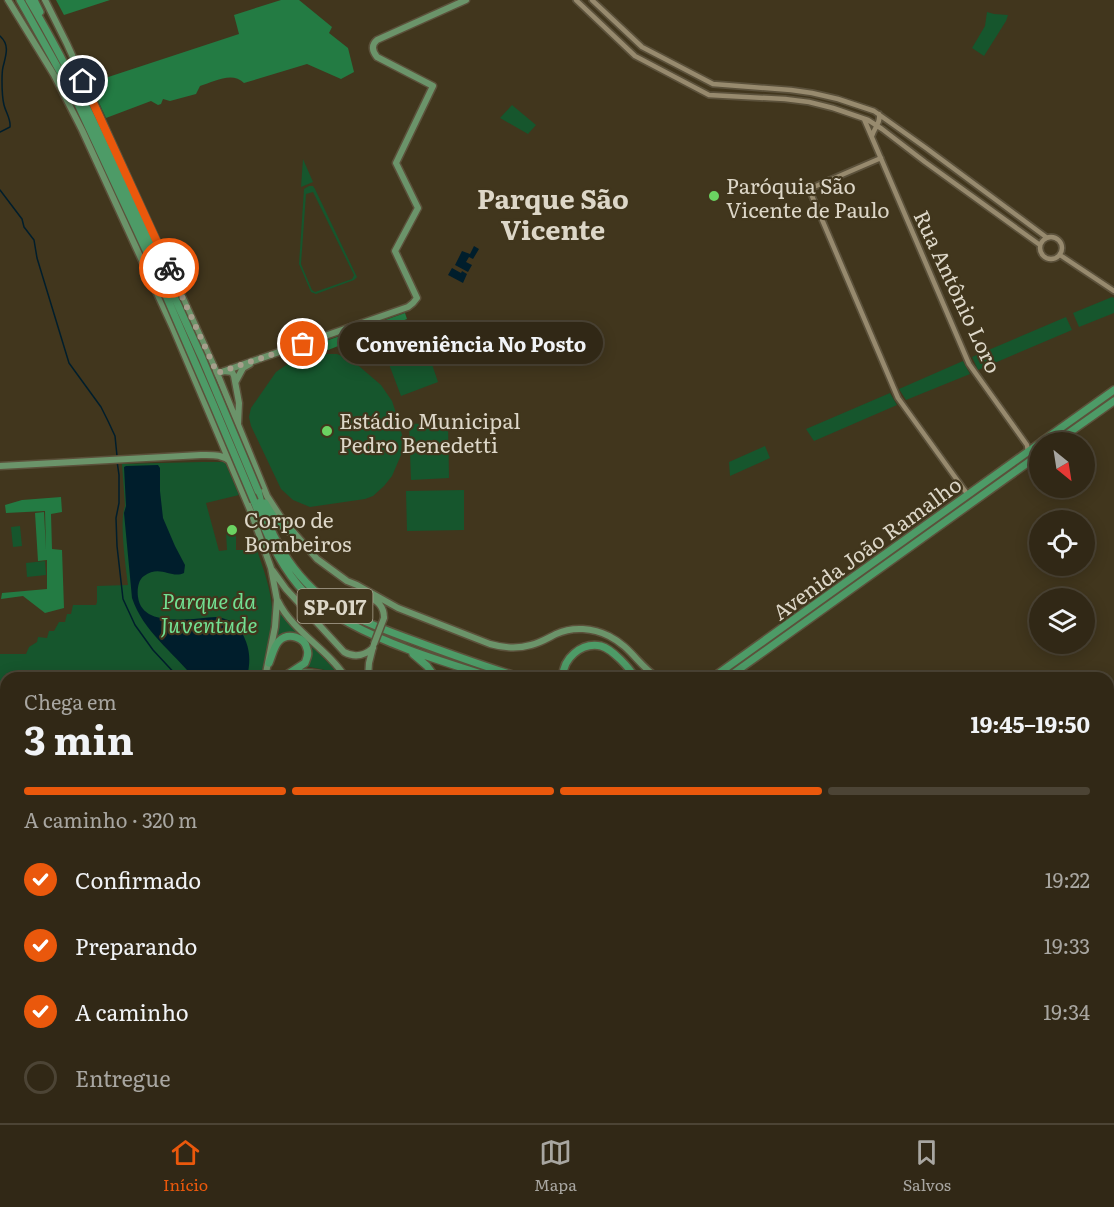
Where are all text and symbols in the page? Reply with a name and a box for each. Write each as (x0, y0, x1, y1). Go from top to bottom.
pin (57, 55, 108, 106)
icon: home (66, 64, 99, 97)
place label: Paróquia São Vicente de Paulo (726, 169, 890, 224)
district label: Parque São Vicente (477, 177, 629, 248)
marker: Paróquia São Vicente de Paulo (707, 189, 721, 203)
street label: Rua Antônio Loro (908, 204, 1010, 378)
courier (139, 238, 199, 298)
icon: bike (153, 252, 186, 285)
pin (277, 318, 328, 369)
callout: Conveniência No Posto (339, 323, 603, 365)
icon: bag (286, 327, 319, 360)
text: Conveniência No Posto (356, 328, 586, 358)
place label: Estádio Municipal Pedro Benedetti (339, 404, 520, 459)
marker: Estádio Municipal Pedro Benedetti (320, 424, 334, 438)
north arrow (1029, 432, 1095, 498)
map controls (1029, 432, 1095, 654)
street label: Avenida João Ramalho (765, 468, 967, 626)
place label: Corpo de Bombeiros (244, 503, 352, 558)
button: locate (1029, 510, 1095, 576)
marker: Corpo de Bombeiros (225, 523, 239, 537)
park label: Parque da Juventude (161, 584, 257, 639)
button: layers (1029, 588, 1095, 654)
road number: SP-017 (298, 589, 372, 623)
text: Chega em (24, 686, 117, 716)
text: 19:45–19:50 (971, 707, 1090, 740)
text: 3 min (24, 709, 134, 767)
text: A caminho · 320 m (24, 804, 197, 834)
icon: check (24, 863, 57, 896)
text: Confirmado (75, 863, 201, 896)
text: 19:22 (1045, 864, 1090, 894)
icon: check (24, 929, 57, 962)
text: Preparando (75, 929, 197, 962)
text: 19:33 (1044, 930, 1090, 960)
icon: check (24, 995, 57, 1028)
text: A caminho (75, 995, 189, 1028)
text: 19:34 (1043, 996, 1090, 1026)
text: Entregue (75, 1061, 171, 1094)
tab: Início (163, 1136, 208, 1196)
tab: Mapa (534, 1136, 577, 1196)
tab: Salvos (903, 1136, 951, 1196)

